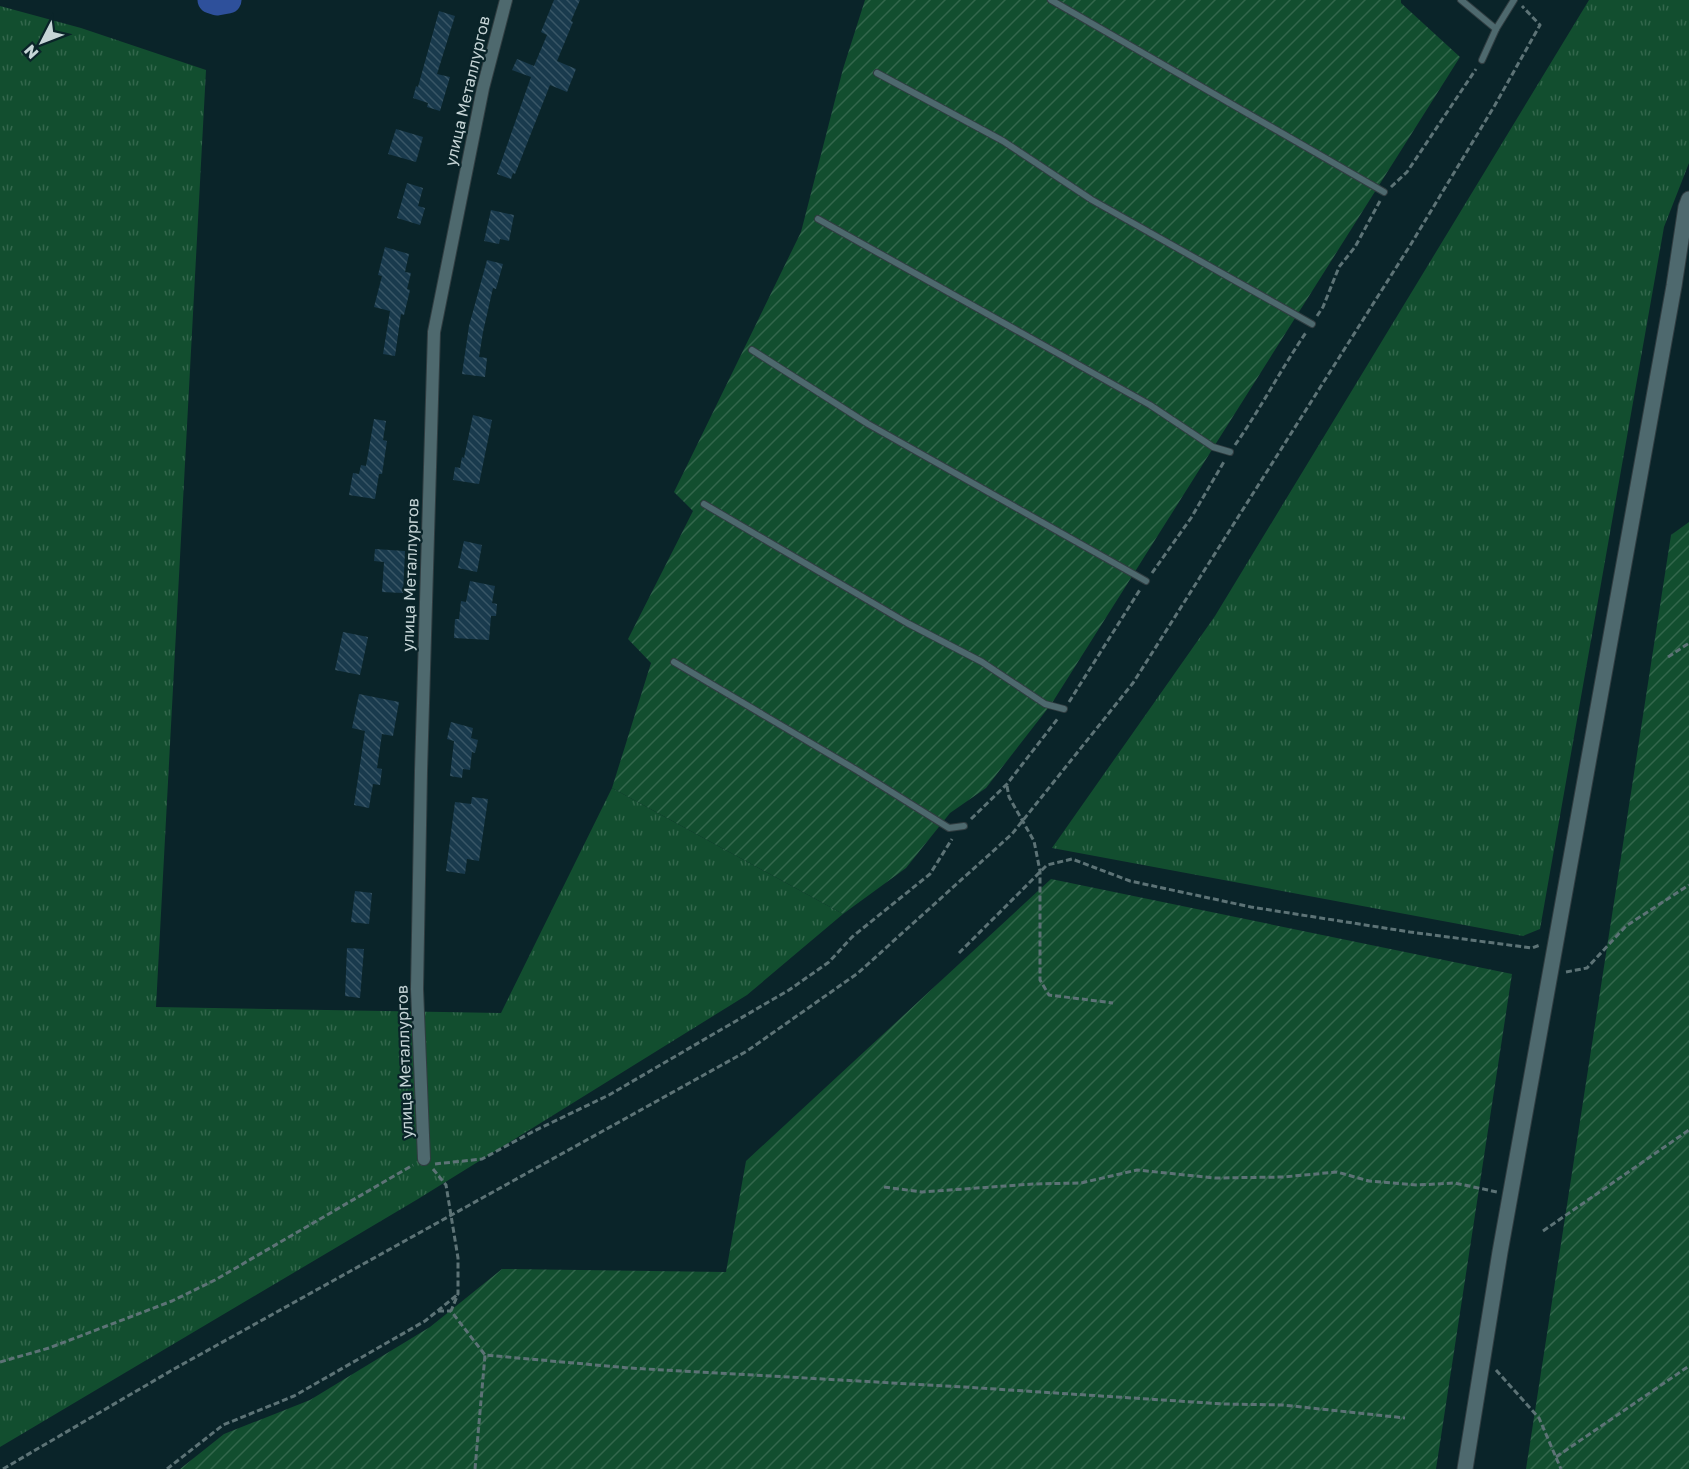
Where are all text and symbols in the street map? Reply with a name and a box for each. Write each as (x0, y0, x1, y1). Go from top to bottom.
north arrow (12, 12, 72, 72)
street label: улица Металлургов (440, 14, 494, 168)
text: N (19, 41, 42, 63)
street label: улица Металлургов (397, 498, 423, 652)
street label: улица Металлургов (391, 985, 417, 1139)

